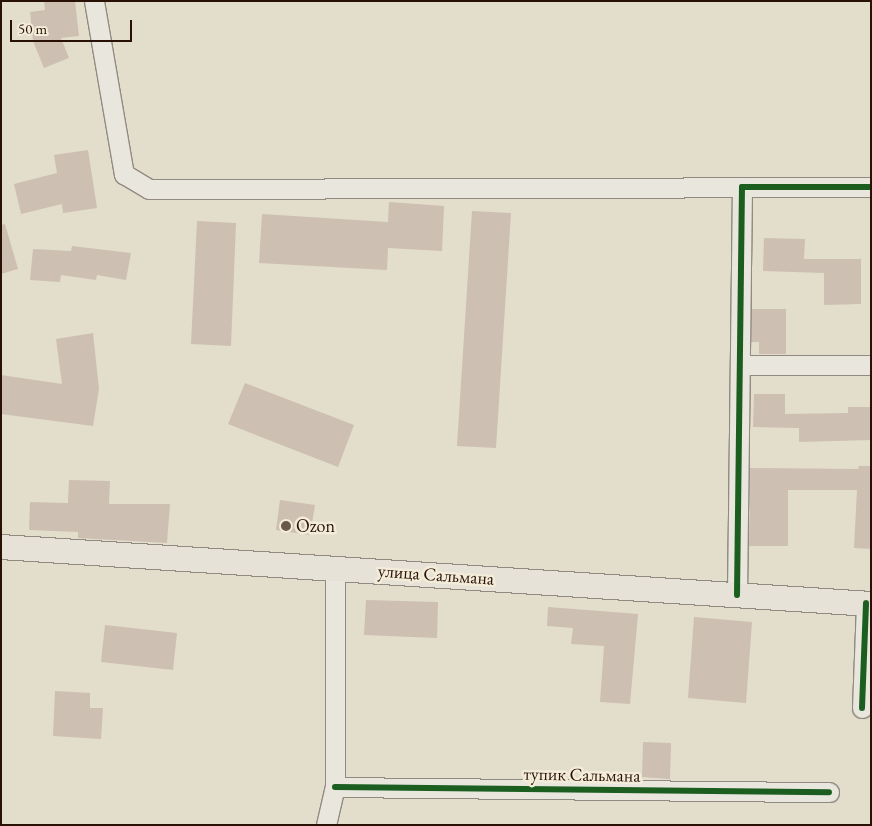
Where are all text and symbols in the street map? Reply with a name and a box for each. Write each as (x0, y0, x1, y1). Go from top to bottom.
scale bar (12, 10, 135, 42)
text: 50 m (18, 19, 47, 38)
place label: Ozon (296, 515, 335, 537)
marker: Ozon (280, 520, 292, 532)
street label: улица Сальмана (377, 560, 495, 590)
street label: тупик Сальмана (523, 763, 641, 787)

